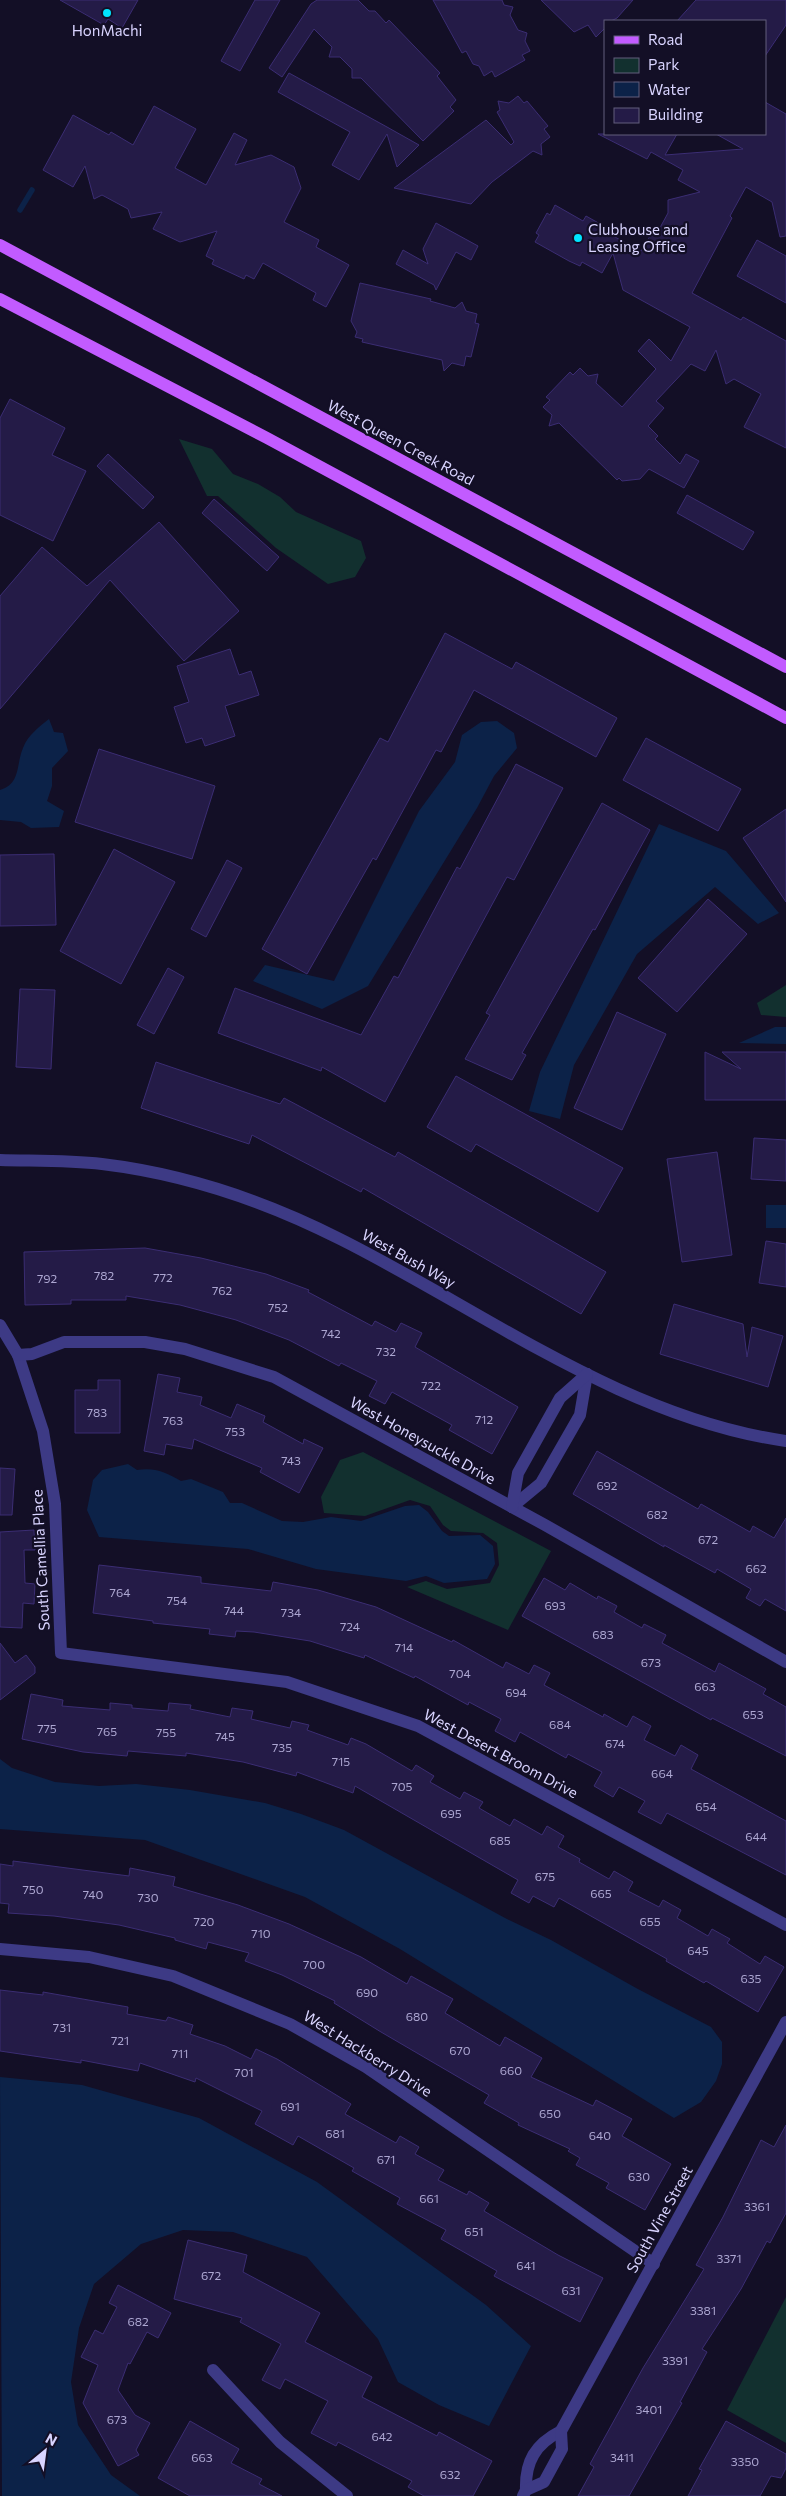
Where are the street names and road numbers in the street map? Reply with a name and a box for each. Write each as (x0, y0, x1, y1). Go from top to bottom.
street label: West Queen Creek Road (324, 396, 478, 488)
street label: West Bush Way (359, 1225, 459, 1291)
street label: West Honeysuckle Drive (347, 1392, 499, 1488)
street label: South Camellia Place (27, 1489, 53, 1631)
street label: West Desert Broom Drive (421, 1705, 581, 1801)
street label: West Hackberry Drive (300, 2006, 436, 2100)
street label: South Vine Street (622, 2162, 696, 2276)

